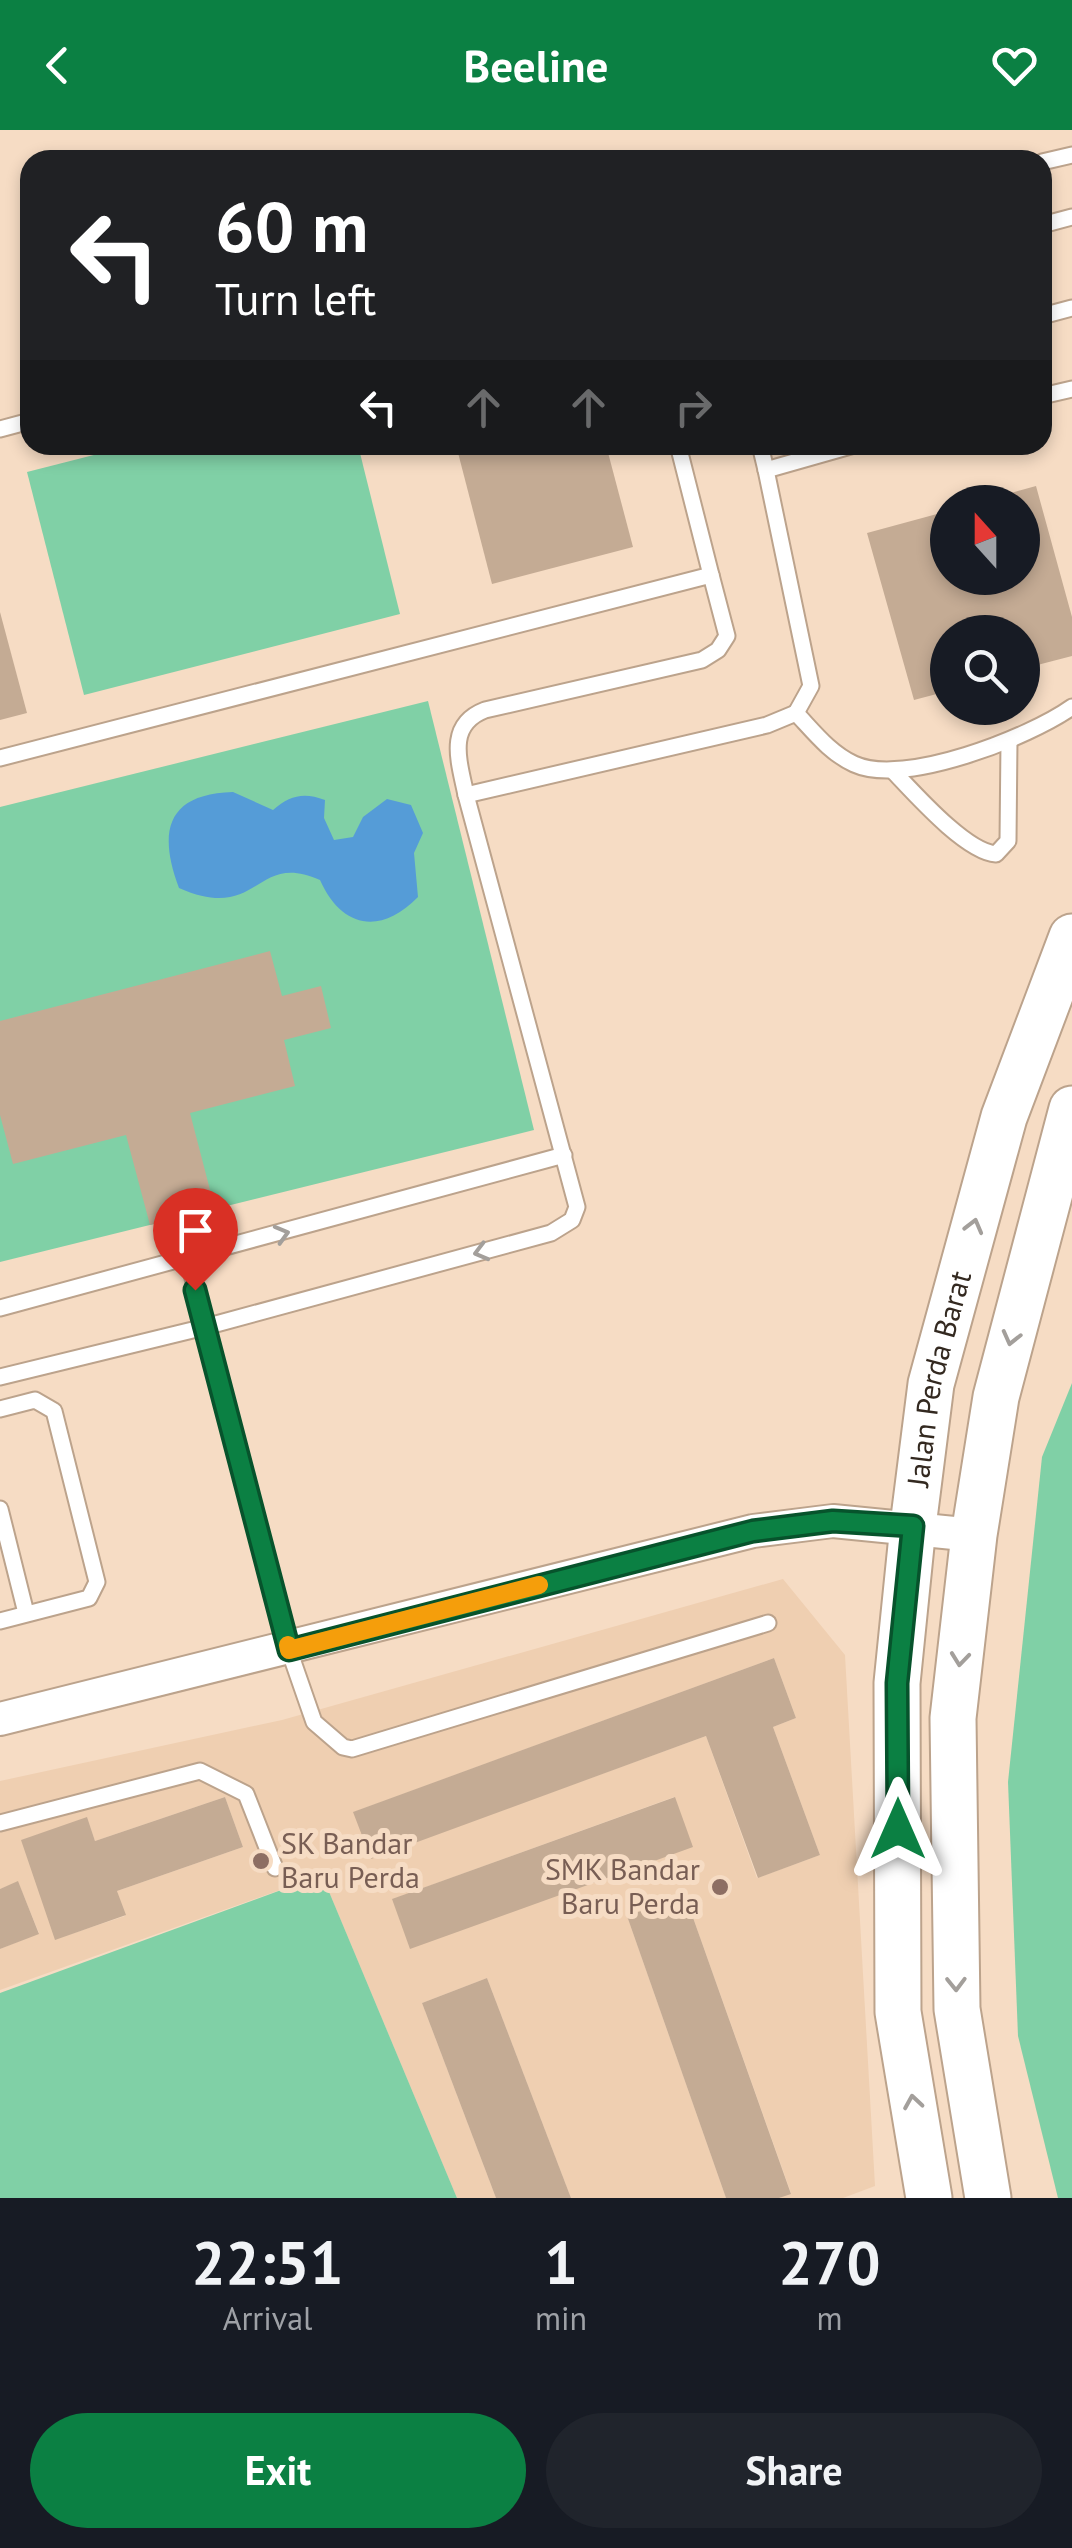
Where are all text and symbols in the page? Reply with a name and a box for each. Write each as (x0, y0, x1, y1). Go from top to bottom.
text: Beeline (464, 36, 608, 94)
icon: back (30, 38, 85, 93)
icon: heart (987, 38, 1042, 93)
text: 60 m (215, 181, 368, 271)
icon: left (50, 190, 180, 320)
text: Turn left (215, 269, 376, 327)
icon: left (351, 380, 406, 435)
icon: ahead (456, 380, 511, 435)
icon: ahead (561, 380, 616, 435)
icon: right (666, 380, 721, 435)
north arrow (930, 485, 1040, 595)
map controls (930, 485, 1040, 725)
button: search (930, 615, 1040, 725)
pin (153, 1188, 238, 1291)
icon: arrive (168, 1203, 223, 1258)
one-way arrow (963, 1218, 984, 1235)
one-way arrow (273, 1224, 290, 1245)
one-way arrow (473, 1241, 490, 1262)
street label: Jalan Perda Barat (897, 1266, 979, 1491)
one-way arrow (1002, 1329, 1023, 1346)
one-way arrow (950, 1651, 971, 1667)
position arrow (846, 1777, 950, 1881)
place label: SK Bandar Baru Perda (281, 1823, 420, 1896)
place label: SMK Bandar Baru Perda (545, 1849, 700, 1922)
marker: SK Bandar Baru Perda (250, 1850, 272, 1872)
marker: SMK Bandar Baru Perda (709, 1876, 731, 1898)
one-way arrow (946, 1976, 967, 1992)
one-way arrow (903, 2094, 924, 2110)
text: 22:51 (191, 2223, 344, 2301)
text: 1 (544, 2223, 578, 2301)
text: 270 (779, 2223, 881, 2301)
text: Arrival (223, 2297, 312, 2339)
text: min (535, 2297, 587, 2339)
text: m (817, 2297, 843, 2339)
button: Exit (30, 2413, 526, 2528)
button: Share (546, 2413, 1042, 2528)

